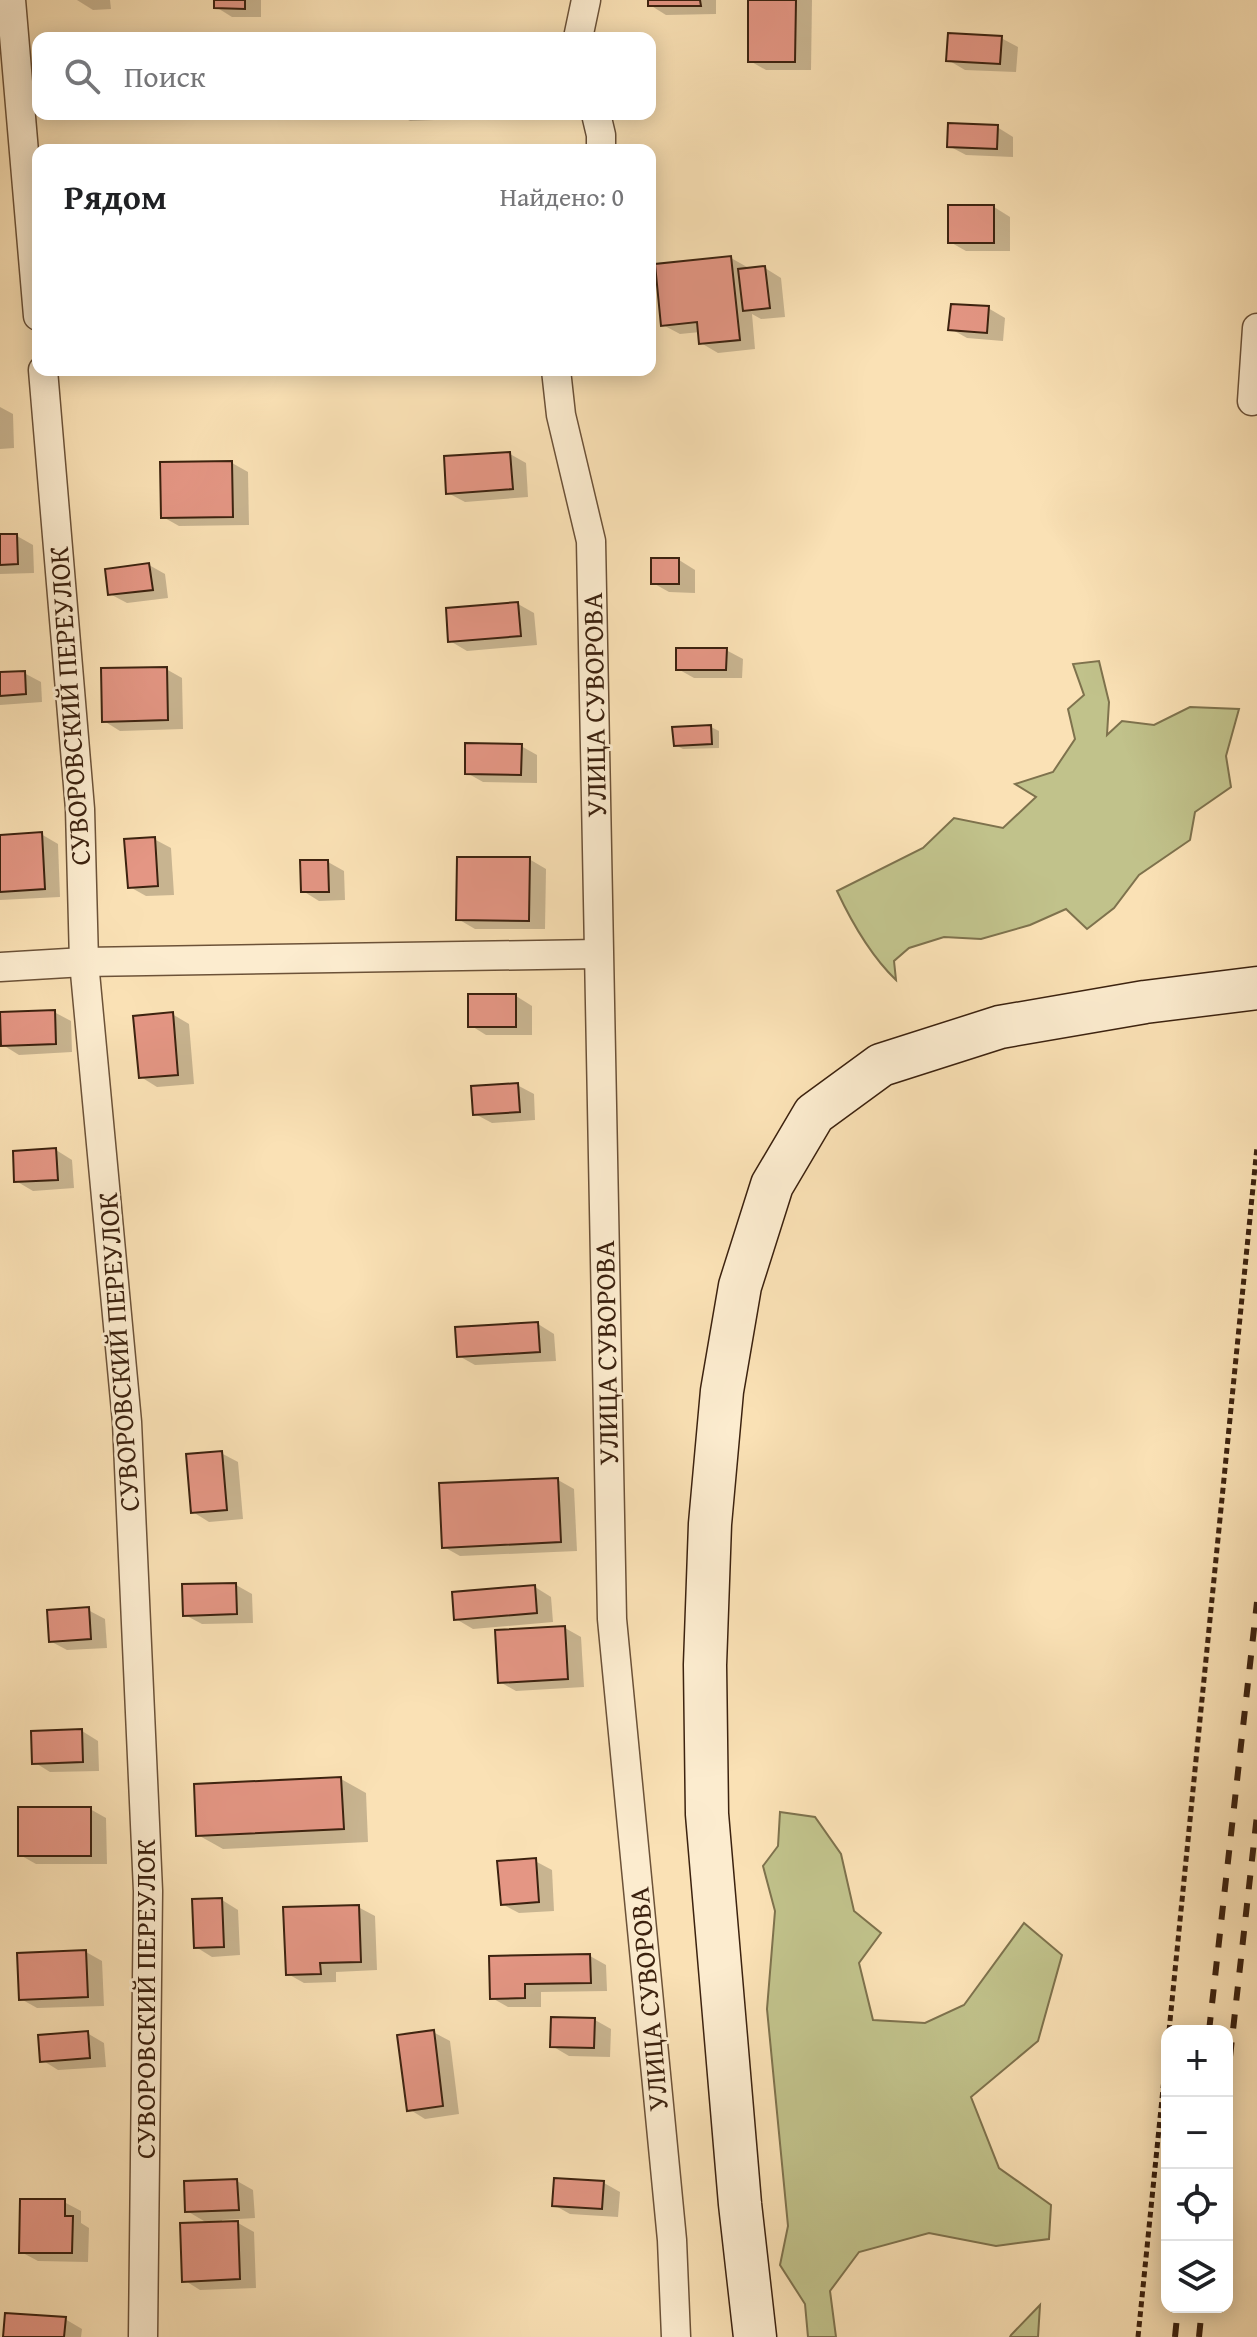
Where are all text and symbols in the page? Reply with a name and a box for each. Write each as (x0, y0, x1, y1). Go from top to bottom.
search box (32, 32, 656, 120)
icon: search (60, 54, 104, 98)
text: Поиск (124, 54, 206, 98)
text: Рядом (64, 172, 167, 221)
text: Найдено: 0 (500, 177, 624, 216)
street label: СУВОРОВСКИЙ ПЕРЕУЛОК (37, 545, 100, 867)
street label: УЛИЦА СУВОРОВА (571, 592, 616, 818)
street label: СУВОРОВСКИЙ ПЕРЕУЛОК (86, 1191, 149, 1513)
street label: УЛИЦА СУВОРОВА (583, 1240, 628, 1466)
street label: СУВОРОВСКИЙ ПЕРЕУЛОК (124, 1839, 165, 2159)
street label: УЛИЦА СУВОРОВА (617, 1885, 678, 2113)
map controls (1161, 2025, 1233, 2313)
button: + (1161, 2025, 1233, 2097)
button: − (1161, 2097, 1233, 2169)
button: locate (1161, 2169, 1233, 2241)
button: layers (1161, 2241, 1233, 2313)

